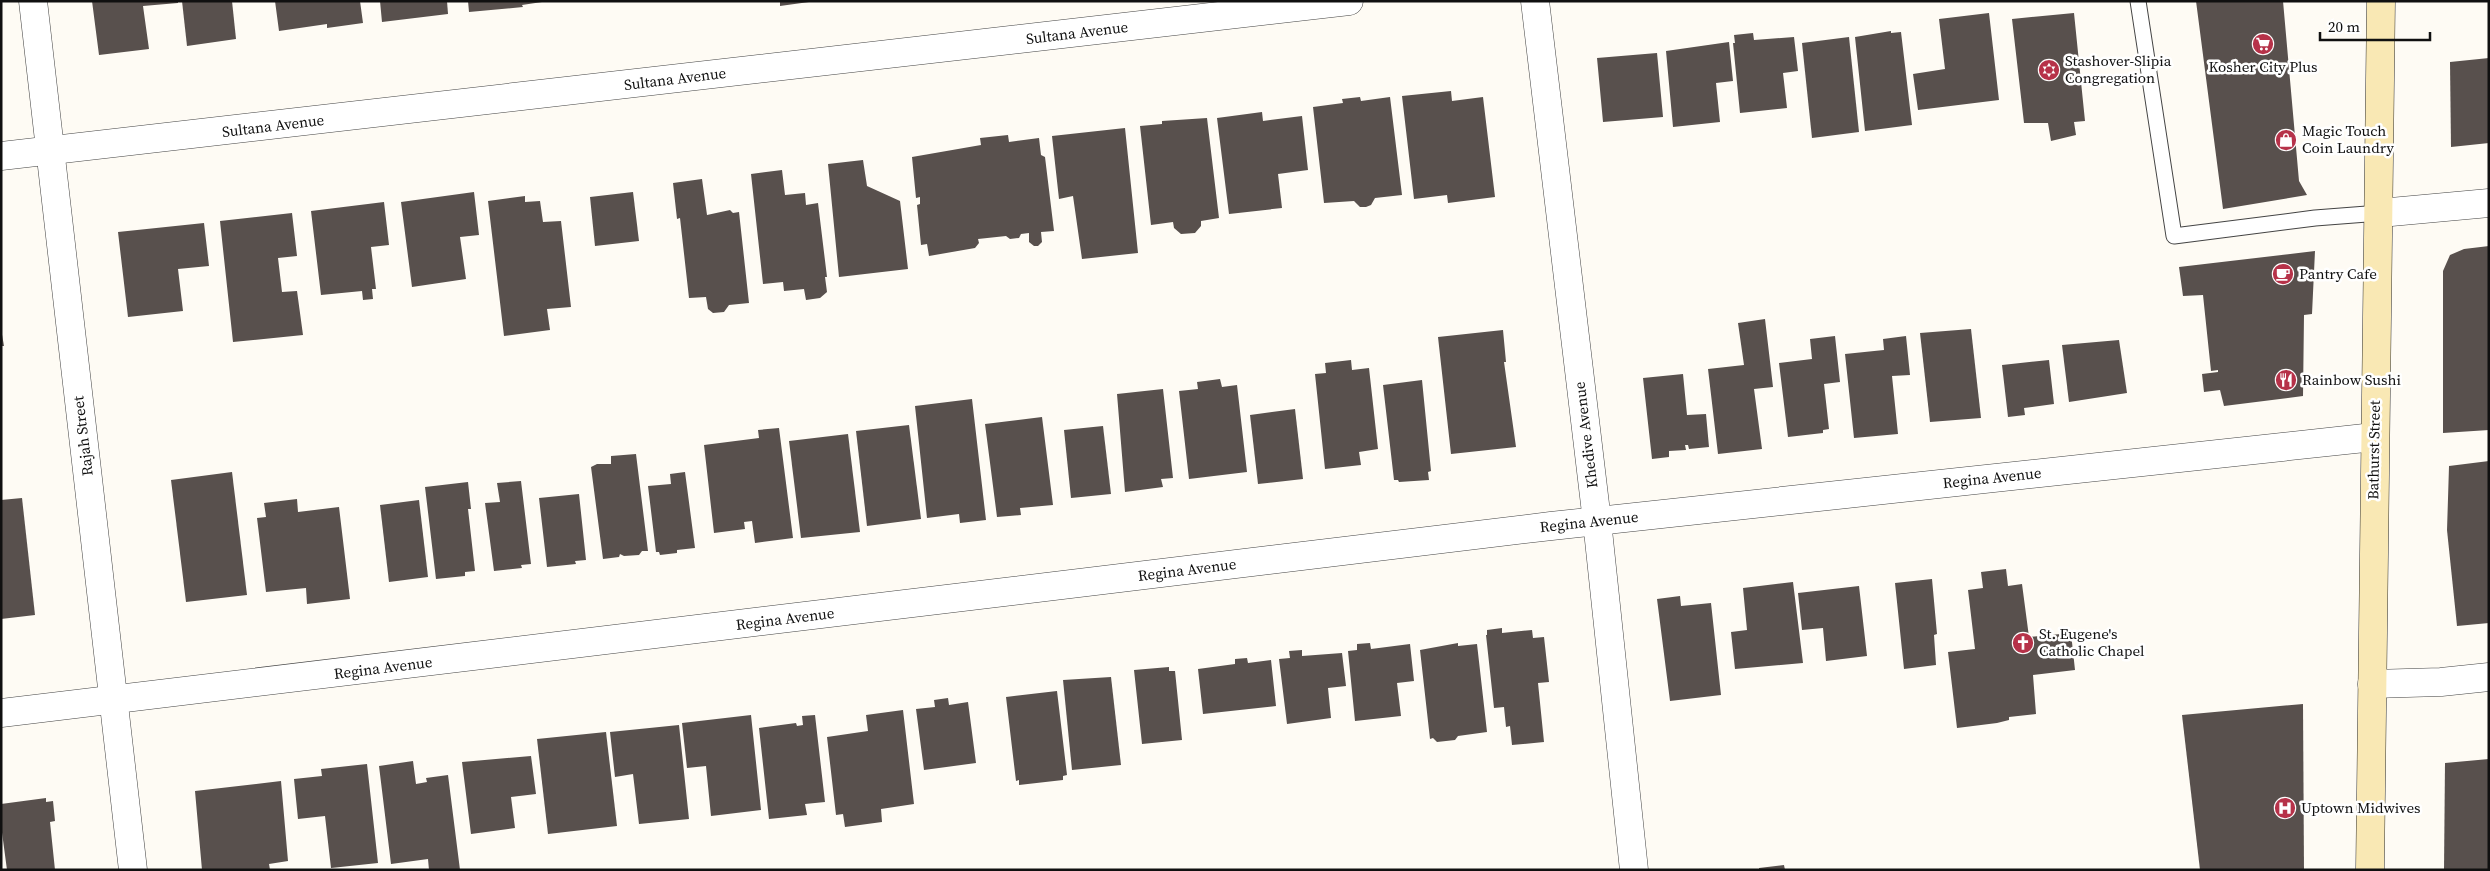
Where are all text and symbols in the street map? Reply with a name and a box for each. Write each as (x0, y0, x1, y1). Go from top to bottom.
scale bar (2320, 10, 2430, 42)
street label: Sultana Avenue (1025, 16, 1130, 49)
text: 20 m (2328, 16, 2360, 37)
supermarket icon: Kosher City Plus (2251, 32, 2275, 56)
place label: Stashover-Slipia Congregation (2065, 50, 2172, 88)
place label: Kosher City Plus (2208, 56, 2318, 77)
synagogue icon: Stashover-Slipia Congregation (2037, 58, 2061, 82)
street label: Sultana Avenue (623, 62, 728, 95)
street label: Sultana Avenue (221, 109, 326, 142)
place label: Magic Touch Coin Laundry (2302, 120, 2394, 158)
shop icon: Magic Touch Coin Laundry (2274, 128, 2298, 152)
cafe icon: Pantry Cafe (2271, 262, 2295, 286)
place label: Pantry Cafe (2299, 263, 2377, 284)
restaurant icon: Rainbow Sushi (2274, 368, 2298, 392)
place label: Rainbow Sushi (2302, 369, 2401, 390)
street label: Khedive Avenue (1569, 380, 1602, 489)
street label: Rajah Street (67, 395, 98, 477)
street label: Bathurst Street (2362, 400, 2385, 500)
street label: Regina Avenue (1942, 462, 2043, 493)
street label: Regina Avenue (1539, 506, 1640, 537)
street label: Regina Avenue (1137, 553, 1238, 586)
street label: Regina Avenue (735, 602, 836, 635)
place label: St. Eugene's Catholic Chapel (2039, 623, 2145, 661)
church icon: St. Eugene's Catholic Chapel (2011, 631, 2035, 655)
street label: Regina Avenue (333, 651, 434, 684)
hospital icon: Uptown Midwives (2273, 796, 2297, 820)
place label: Uptown Midwives (2301, 797, 2421, 818)

